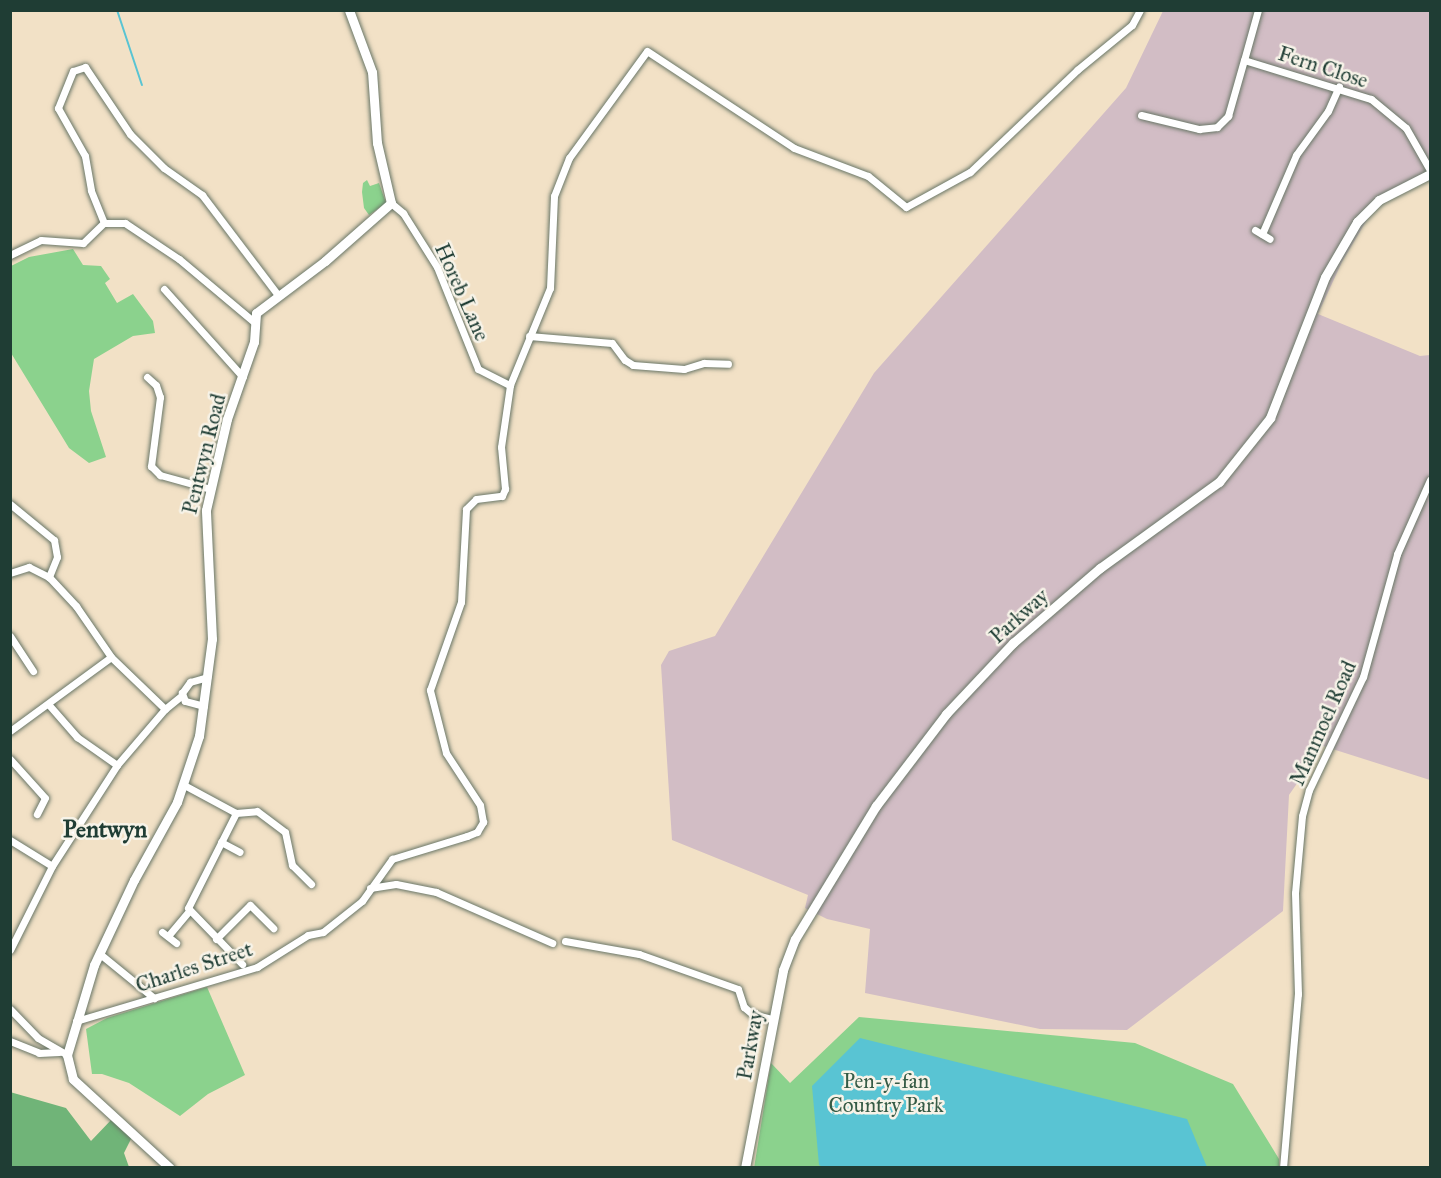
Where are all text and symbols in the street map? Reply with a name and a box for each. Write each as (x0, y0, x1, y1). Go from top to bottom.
street label: Fern Close (1275, 41, 1371, 93)
street label: Horeb Lane (429, 239, 495, 345)
street label: Pentwyn Road (177, 391, 231, 517)
street label: Parkway (985, 583, 1053, 649)
street label: Manmoel Road (1284, 657, 1362, 789)
district label: Pentwyn (63, 816, 147, 844)
street label: Charles Street (132, 936, 256, 998)
street label: Parkway (732, 1008, 768, 1082)
park label: Pen-y-fan Country Park (828, 1068, 944, 1118)

